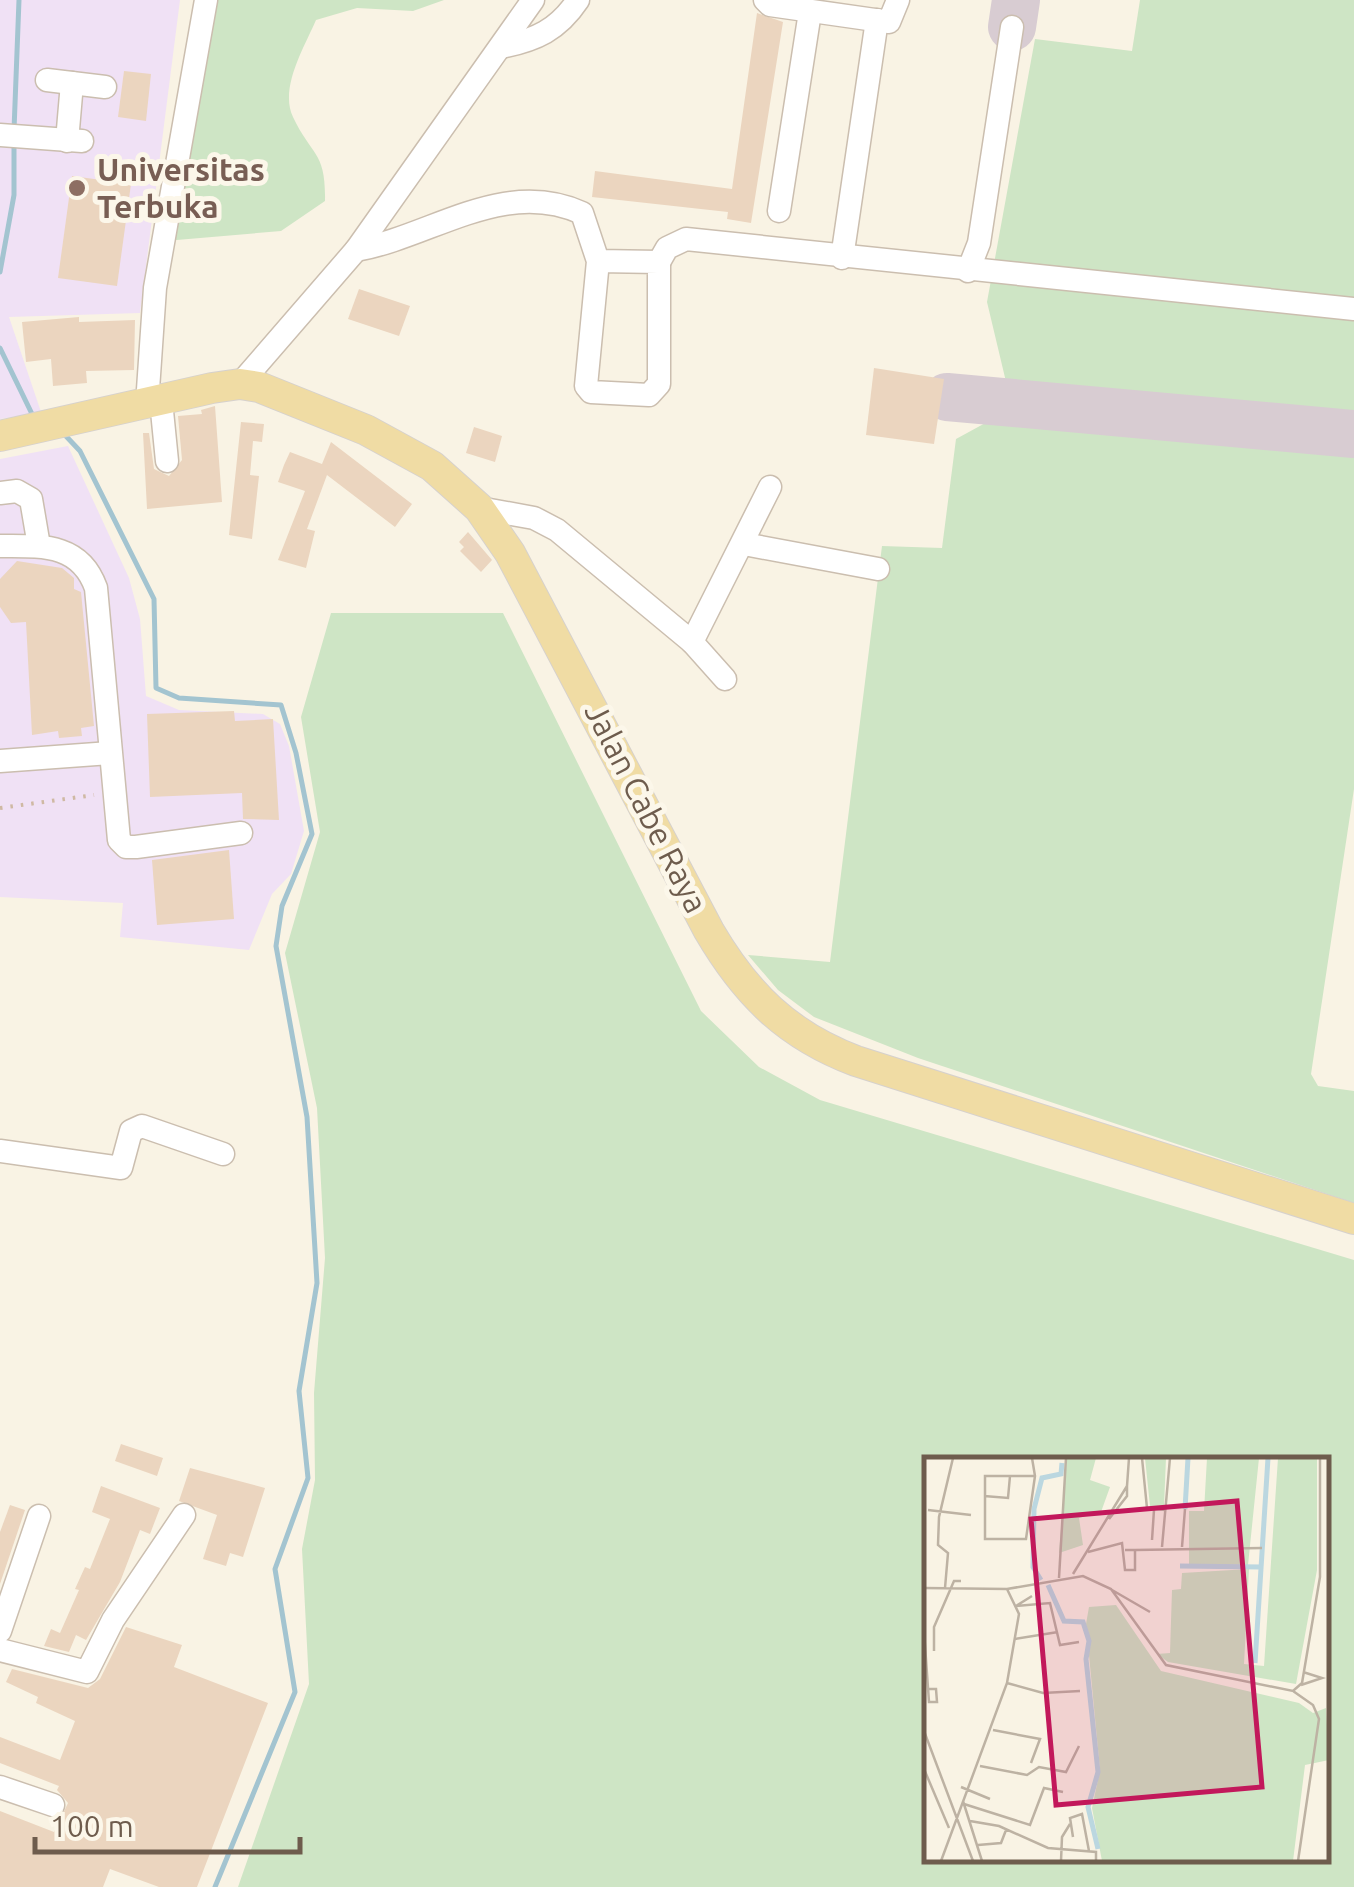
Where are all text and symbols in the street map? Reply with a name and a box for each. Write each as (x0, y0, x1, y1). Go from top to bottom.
place label: Universitas Terbuka (97, 151, 265, 224)
marker: Universitas Terbuka (66, 177, 88, 199)
street label: Jalan Cabe Raya (579, 697, 715, 918)
inset map (924, 1457, 1329, 1862)
scale bar (35, 1792, 300, 1854)
text: 100 m (50, 1809, 134, 1843)

